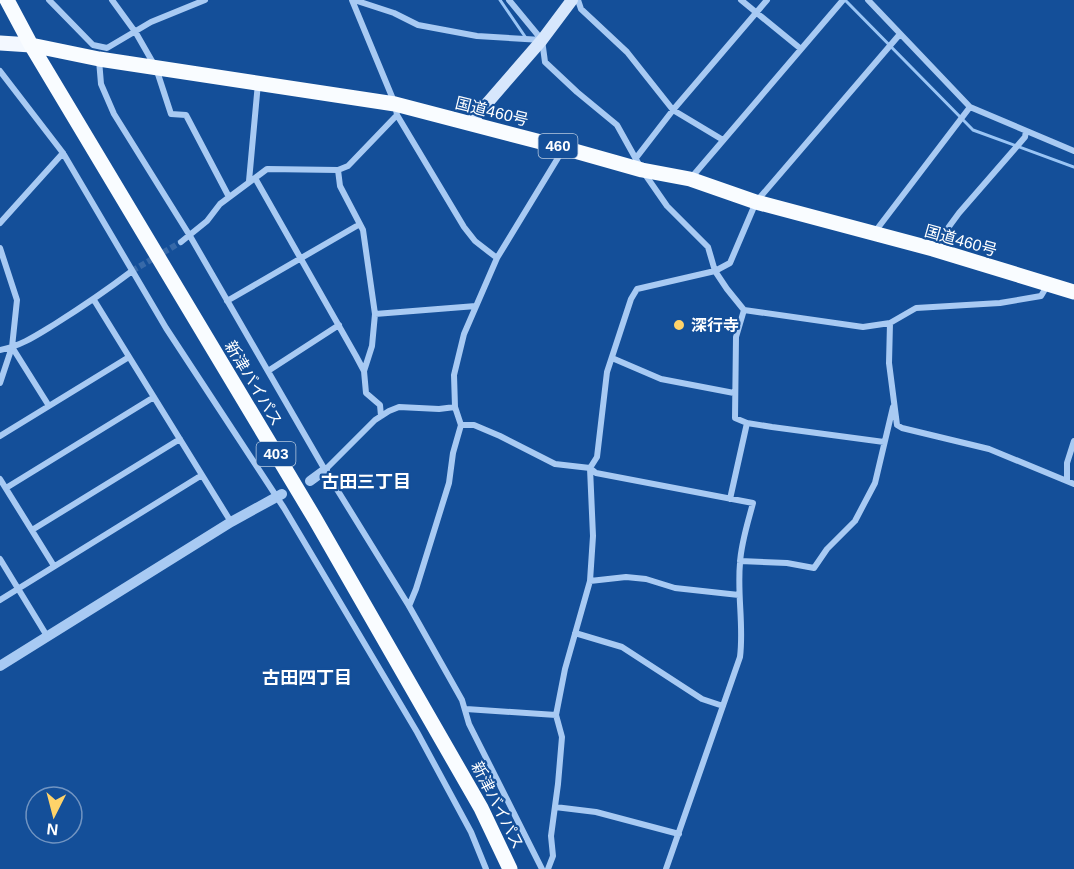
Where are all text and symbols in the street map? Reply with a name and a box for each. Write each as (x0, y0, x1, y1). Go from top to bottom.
street label: 国道460号 (454, 94, 530, 129)
road number: 460 (538, 134, 578, 158)
street label: 国道460号 (923, 222, 999, 259)
place label: 深行寺 (691, 317, 739, 334)
marker: 深行寺 (672, 318, 686, 332)
street label: 新津バイパス (222, 338, 285, 429)
road number: 403 (256, 442, 296, 466)
district label: 古田三丁目 (321, 472, 411, 492)
district label: 古田四丁目 (262, 668, 352, 688)
street label: 新津バイパス (468, 759, 527, 852)
north arrow (24, 785, 84, 845)
text: N (46, 820, 59, 838)

